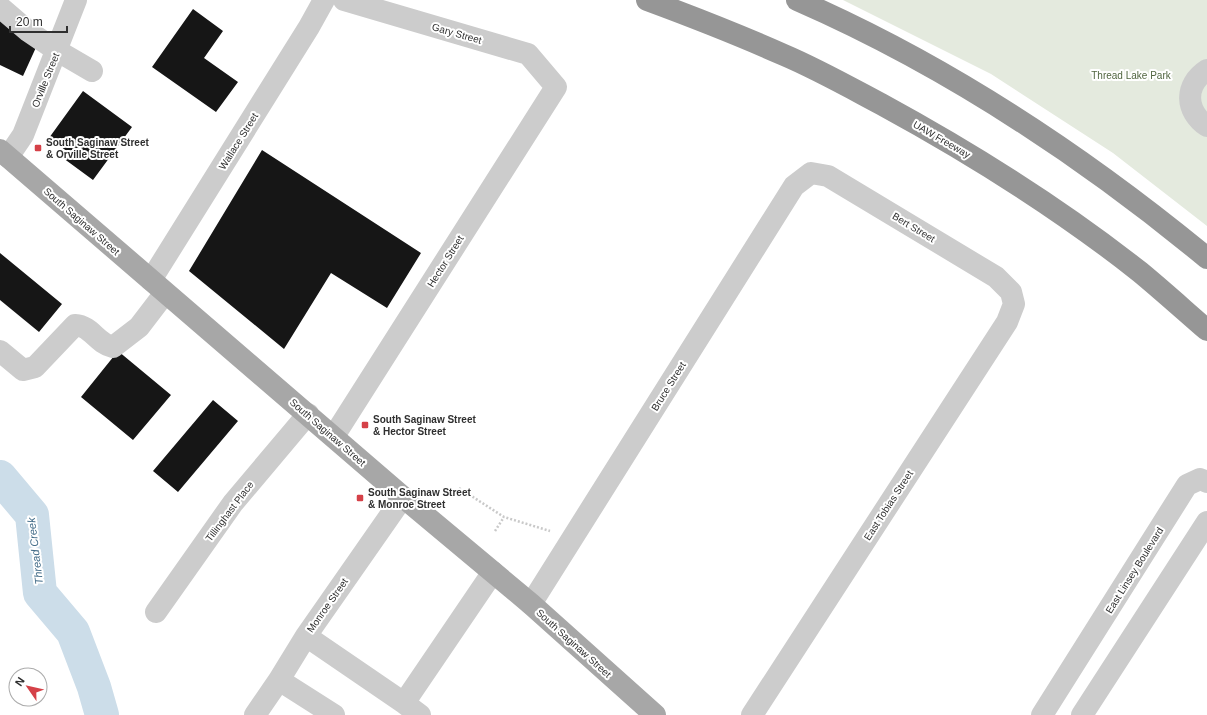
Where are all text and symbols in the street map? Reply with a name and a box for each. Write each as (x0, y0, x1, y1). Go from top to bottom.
scale bar (10, 8, 67, 34)
text: 20 m (16, 15, 43, 29)
street label: Gary Street (431, 21, 483, 46)
street label: Orville Street (30, 51, 61, 109)
park label: Thread Lake Park (1091, 70, 1172, 81)
street label: Wallace Street (217, 111, 260, 172)
street label: UAW Freeway (911, 119, 972, 160)
place label: South Saginaw Street & Orville Street (46, 137, 149, 160)
marker: South Saginaw Street & Orville Street (33, 143, 43, 153)
street label: South Saginaw Street (42, 185, 122, 257)
street label: Bert Street (890, 210, 937, 245)
street label: Hector Street (425, 233, 466, 289)
street label: Bruce Street (649, 360, 688, 413)
street label: South Saginaw Street (288, 396, 368, 468)
place label: South Saginaw Street & Hector Street (373, 414, 476, 437)
marker: South Saginaw Street & Hector Street (360, 420, 370, 430)
street label: East Tobias Street (862, 468, 915, 542)
street label: Tillinghast Place (203, 479, 256, 544)
place label: South Saginaw Street & Monroe Street (368, 487, 471, 510)
marker: South Saginaw Street & Monroe Street (355, 493, 365, 503)
water label: Thread Creek (25, 516, 45, 585)
street label: East Linsey Boulevard (1103, 525, 1165, 615)
street label: Monroe Street (305, 576, 350, 634)
street label: South Saginaw Street (534, 607, 613, 680)
north arrow (8, 667, 48, 707)
text: N (13, 675, 27, 688)

